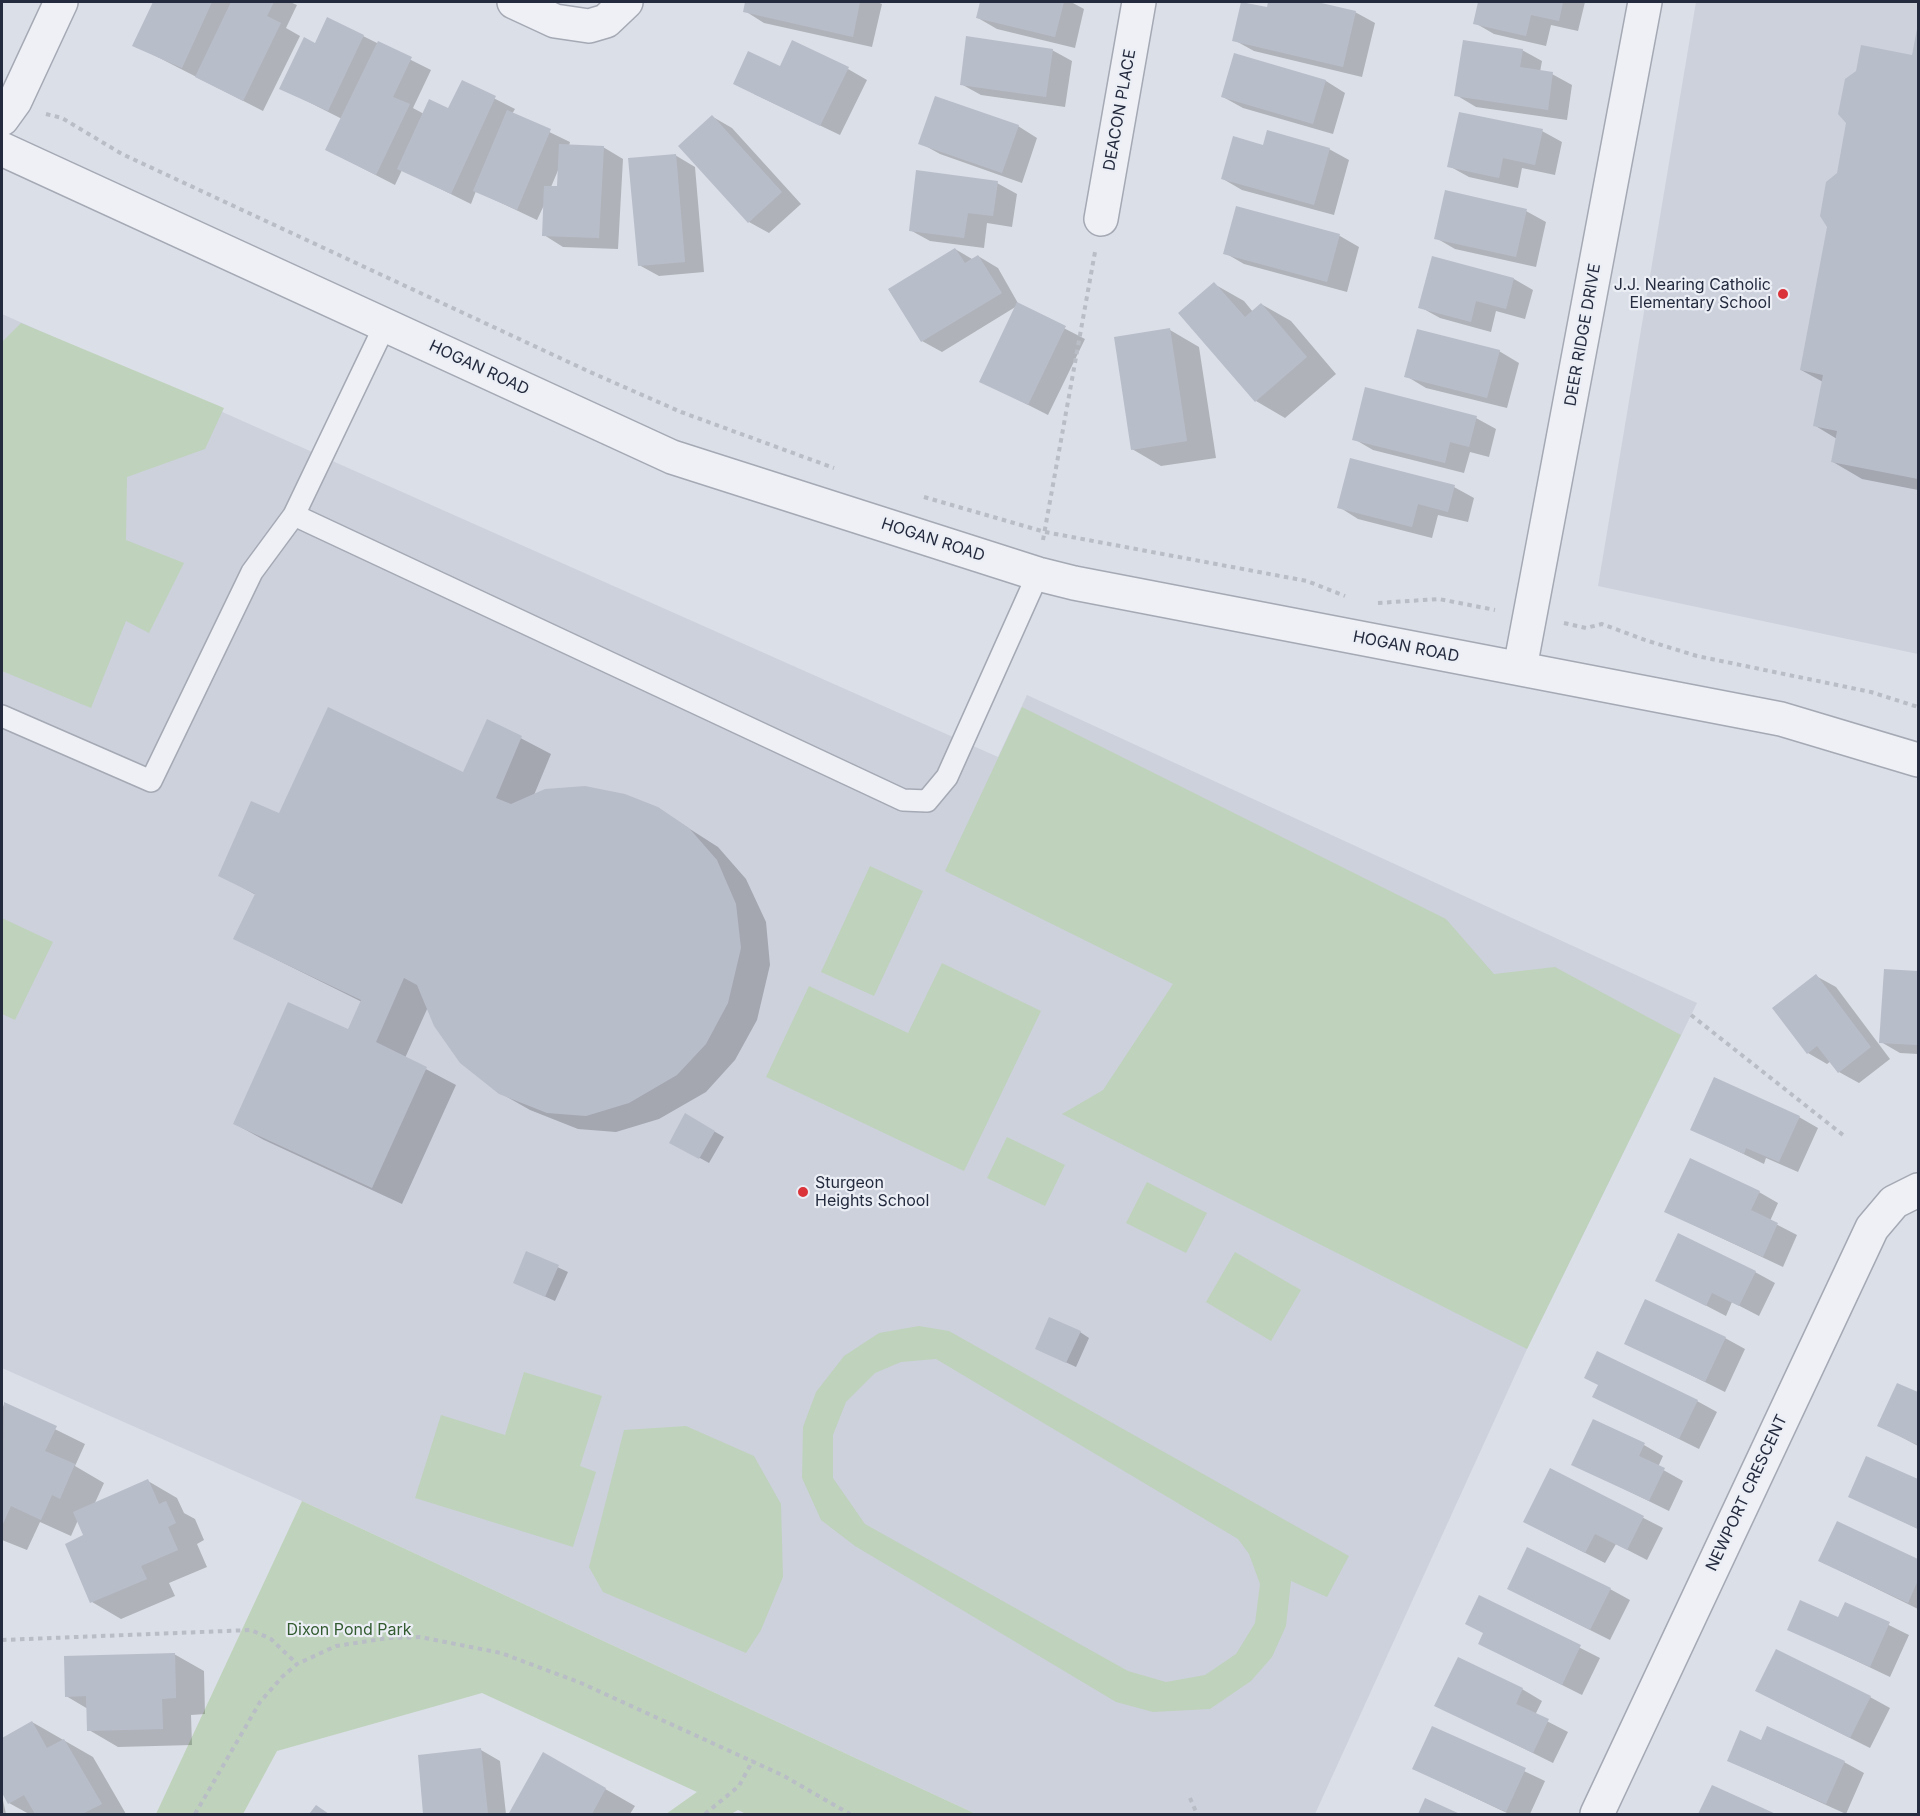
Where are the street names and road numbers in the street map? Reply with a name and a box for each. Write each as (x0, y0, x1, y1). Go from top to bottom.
street label: DEACON PLACE (1100, 48, 1140, 172)
street label: DEER RIDGE DRIVE (1561, 262, 1605, 408)
street label: HOGAN ROAD (426, 337, 532, 399)
street label: HOGAN ROAD (879, 514, 987, 566)
street label: HOGAN ROAD (1351, 627, 1461, 667)
street label: NEWPORT CRESCENT (1702, 1412, 1792, 1574)

